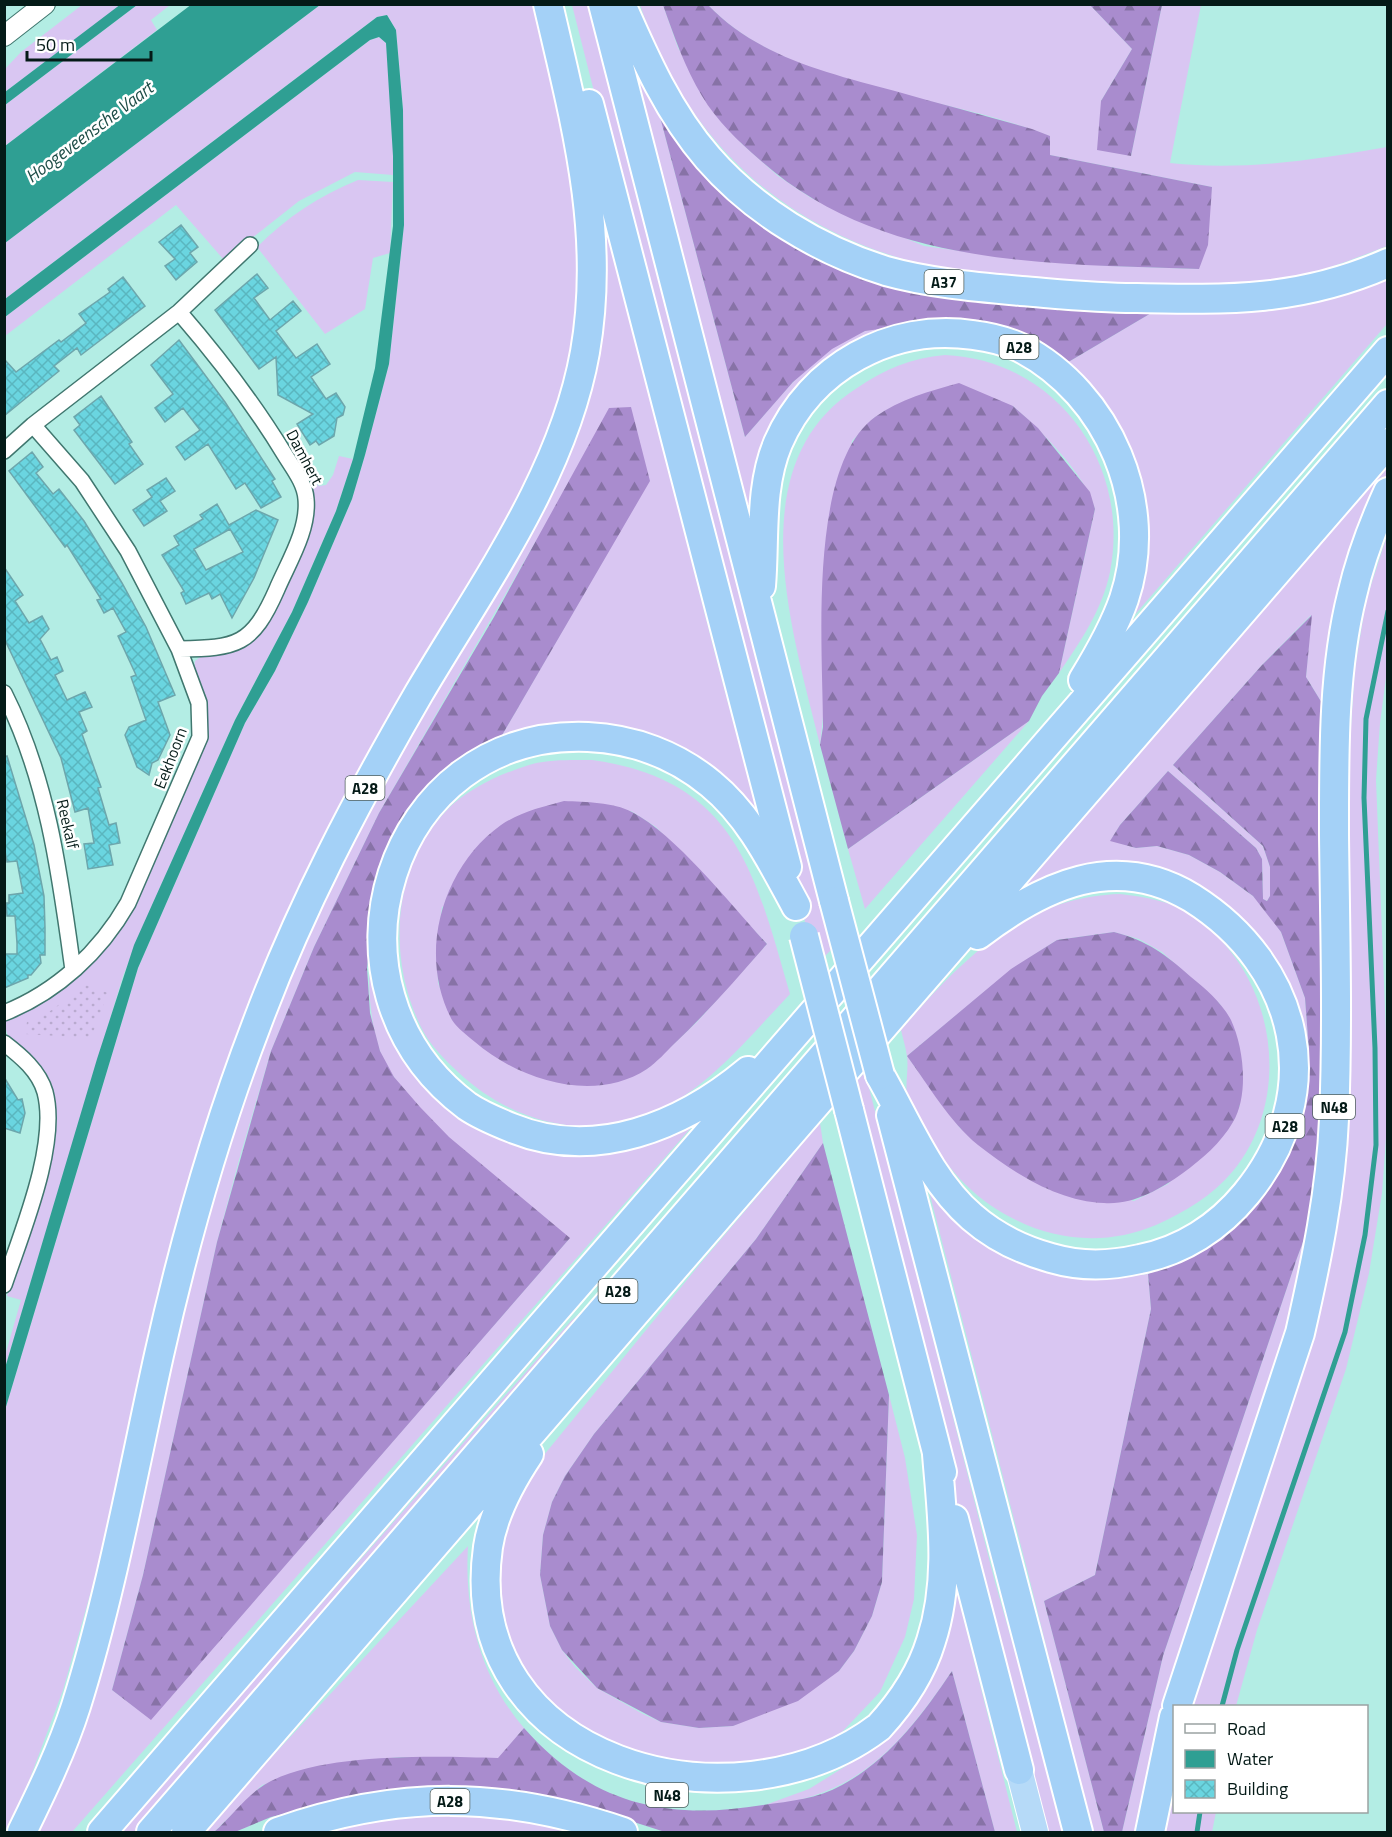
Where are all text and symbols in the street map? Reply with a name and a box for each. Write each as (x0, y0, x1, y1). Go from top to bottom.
scale bar (27, 24, 152, 62)
text: 50 m (36, 31, 75, 58)
water label: Hoogeveensche Vaart (19, 74, 160, 189)
road number: A37 (924, 270, 964, 294)
road number: A28 (1000, 335, 1038, 359)
street label: Damhert (280, 425, 330, 489)
street label: Eekhoorn (147, 724, 193, 792)
road number: A28 (346, 776, 385, 800)
street label: Reekalf (51, 797, 86, 852)
road number: N48 (1313, 1095, 1355, 1119)
road number: A28 (1266, 1114, 1304, 1138)
road number: A28 (598, 1279, 638, 1303)
legend (1173, 1705, 1368, 1813)
text: Road (1227, 1715, 1266, 1742)
text: Water (1227, 1745, 1273, 1772)
text: Building (1227, 1775, 1288, 1802)
road number: N48 (646, 1783, 688, 1807)
road number: A28 (430, 1789, 470, 1813)

